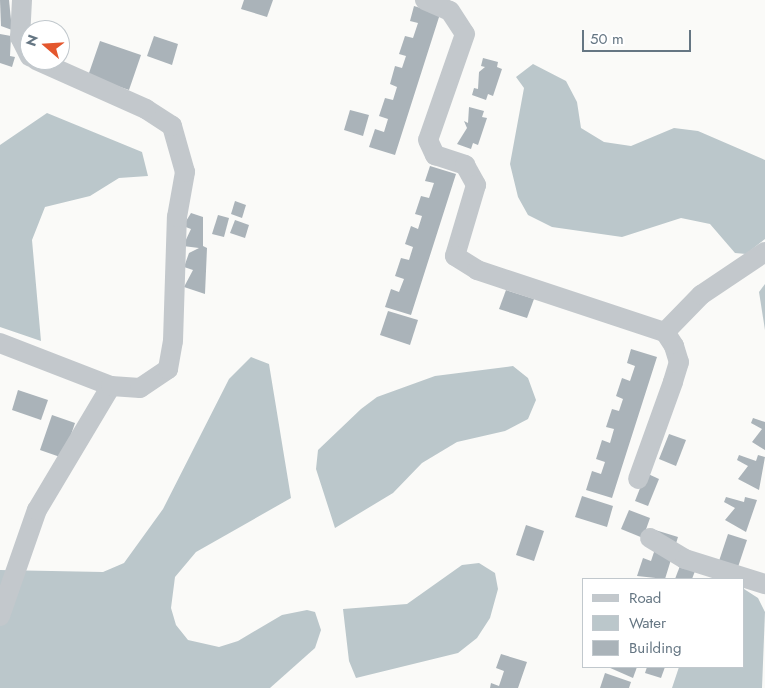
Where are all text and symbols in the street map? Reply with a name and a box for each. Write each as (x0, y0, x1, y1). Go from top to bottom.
north arrow (20, 20, 70, 70)
scale bar (585, 20, 694, 52)
text: 50 m (590, 28, 624, 50)
text: N (20, 32, 43, 49)
legend (582, 578, 745, 668)
text: Road (629, 587, 661, 609)
text: Water (629, 612, 666, 634)
text: Building (629, 637, 681, 659)

